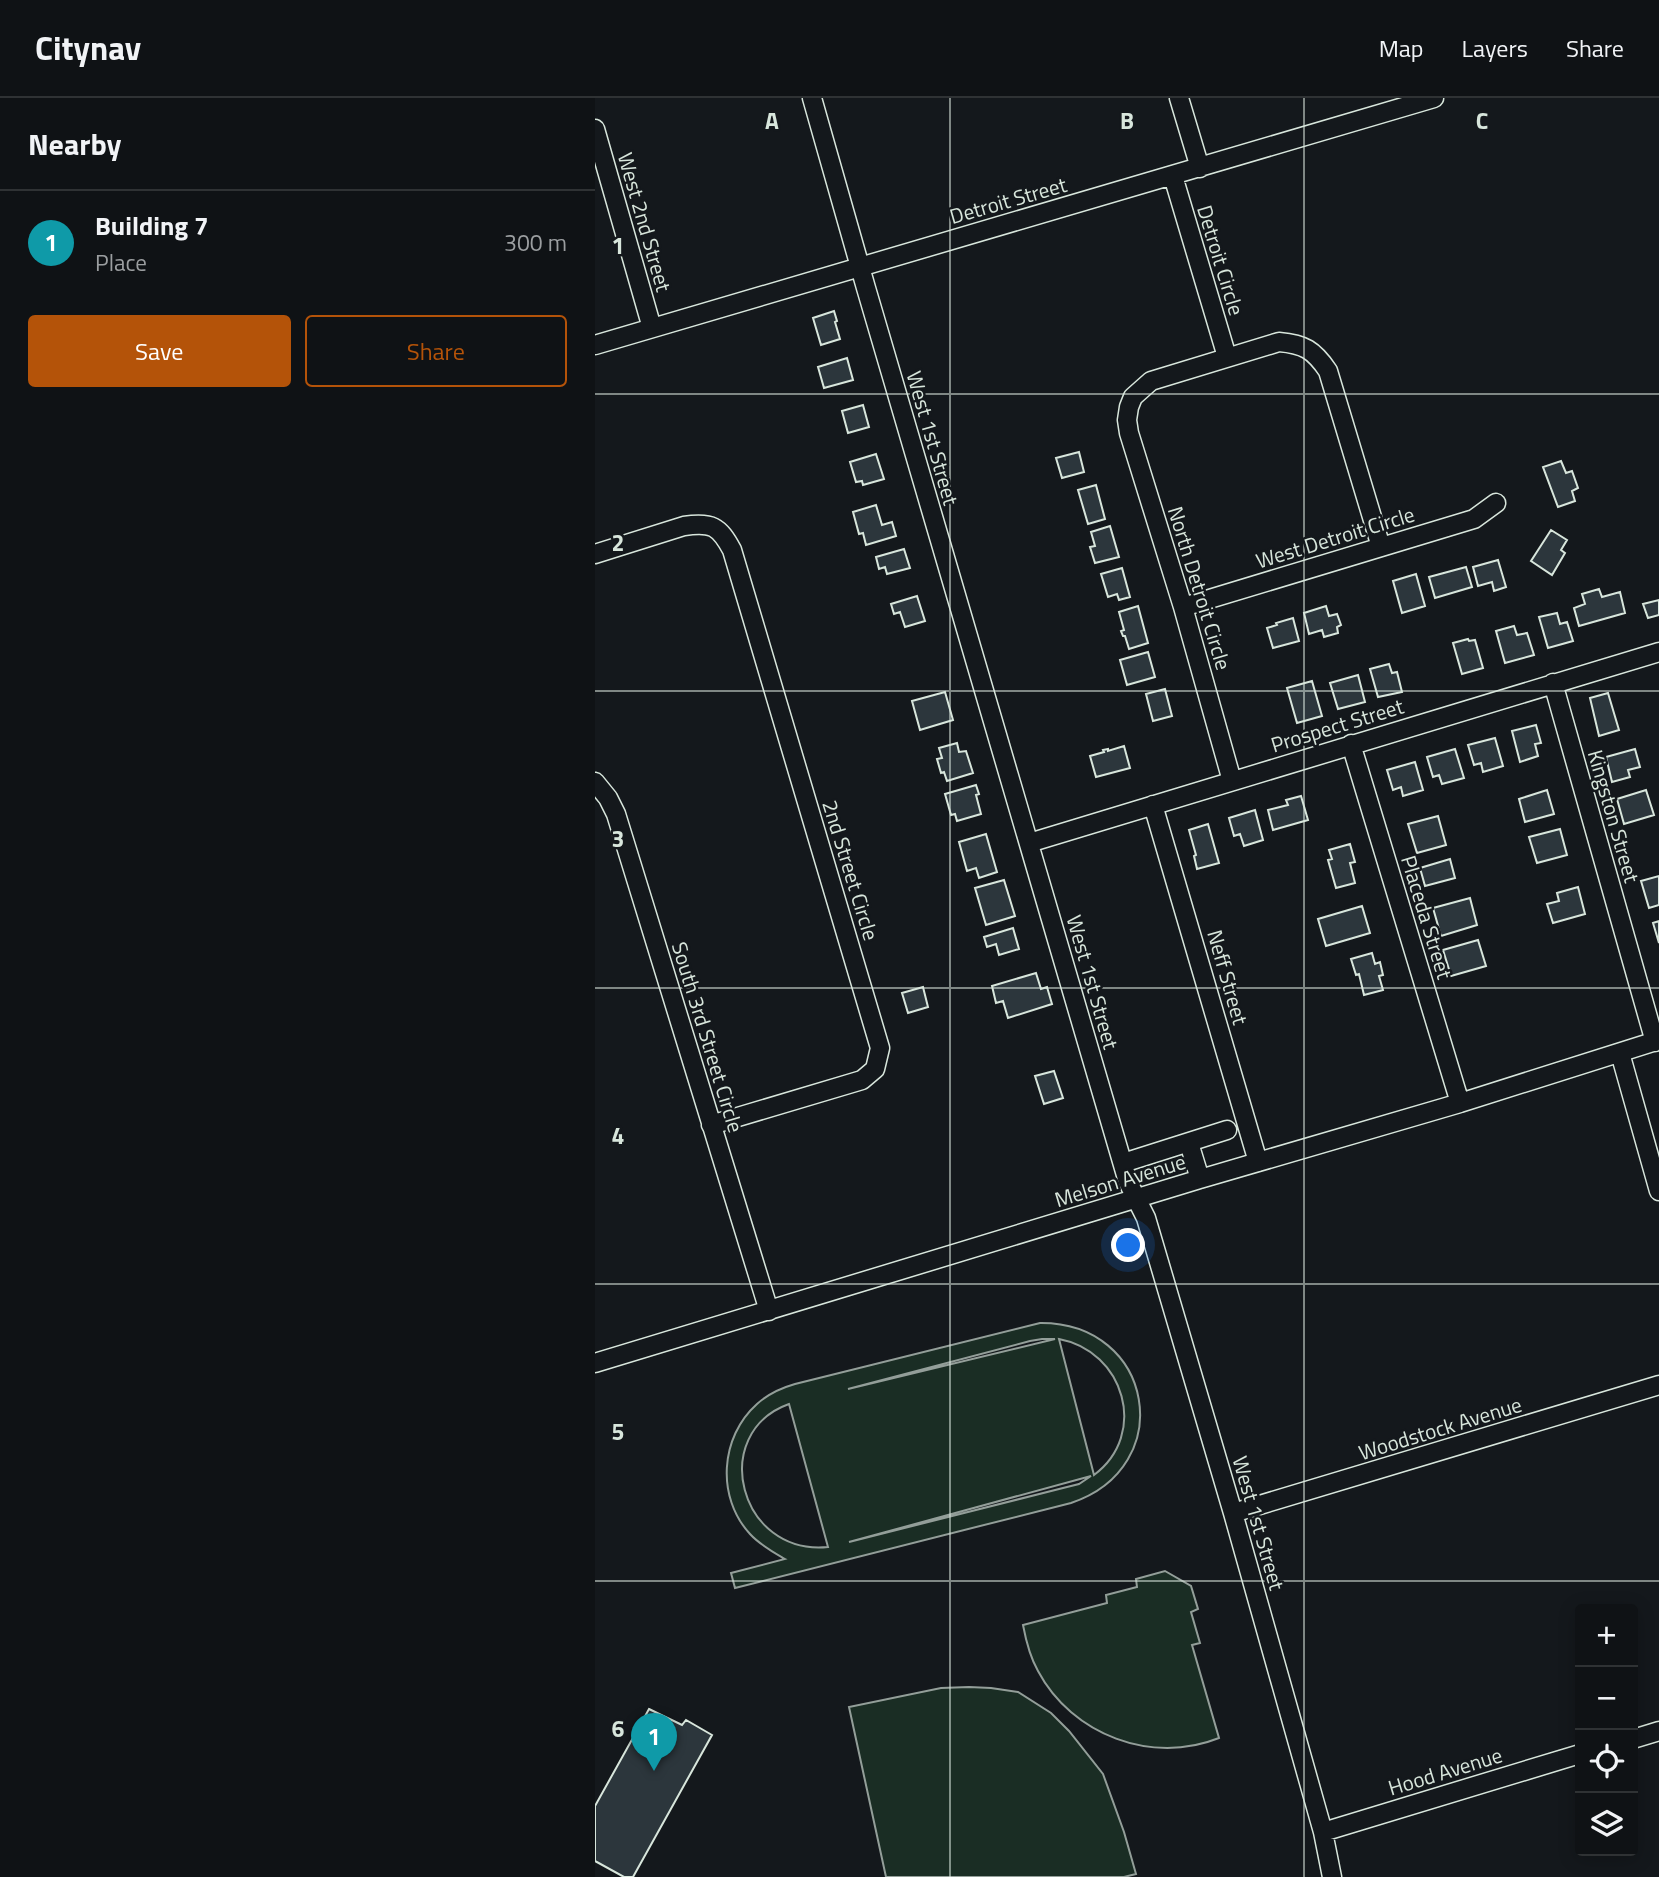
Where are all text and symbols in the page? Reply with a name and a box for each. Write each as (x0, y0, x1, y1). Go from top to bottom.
text: Citynav (35, 23, 141, 73)
text: Map (1379, 30, 1424, 66)
text: Layers (1462, 30, 1528, 66)
text: Share (1566, 30, 1624, 66)
text: A (765, 103, 779, 138)
text: B (1120, 103, 1134, 138)
text: C (1476, 103, 1488, 138)
text: Nearby (28, 121, 121, 167)
street label: West 2nd Street (610, 149, 680, 296)
street label: Detroit Street (946, 168, 1071, 232)
street label: Detroit Circle (1189, 201, 1253, 319)
text: Building 7 (95, 206, 208, 245)
text: 1 (45, 225, 57, 260)
text: 300 m (504, 225, 567, 260)
text: 1 (612, 228, 624, 263)
text: Place (95, 245, 147, 280)
button: Save (28, 315, 291, 387)
button: Share (305, 315, 567, 387)
street label: West 1st Street (899, 367, 968, 509)
street label: West Detroit Circle (1252, 498, 1418, 576)
street label: North Detroit Circle (1160, 502, 1240, 674)
text: 2 (612, 525, 624, 560)
street label: Prospect Street (1267, 689, 1408, 760)
street label: Kingston Street (1580, 746, 1648, 887)
street label: 2nd Street Circle (814, 796, 888, 944)
text: 3 (612, 821, 624, 856)
street label: Placeda Street (1393, 851, 1461, 983)
street label: West 1st Street (1059, 911, 1128, 1053)
street label: Neff Street (1199, 926, 1257, 1029)
street label: South 3rd Street Circle (664, 938, 752, 1136)
text: 4 (612, 1118, 624, 1153)
street label: Melson Avenue (1051, 1145, 1189, 1215)
your location (1111, 1228, 1145, 1262)
street label: Woodstock Avenue (1354, 1388, 1526, 1468)
text: 5 (612, 1414, 624, 1449)
street label: West 1st Street (1225, 1452, 1294, 1594)
map controls (1575, 1604, 1638, 1856)
button: + (1575, 1604, 1638, 1667)
button: − (1575, 1667, 1638, 1730)
text: 6 (612, 1711, 625, 1746)
pin: 1 (631, 1713, 677, 1771)
button: locate (1575, 1730, 1638, 1793)
street label: Hood Avenue (1384, 1738, 1506, 1804)
button: layers (1575, 1793, 1638, 1856)

